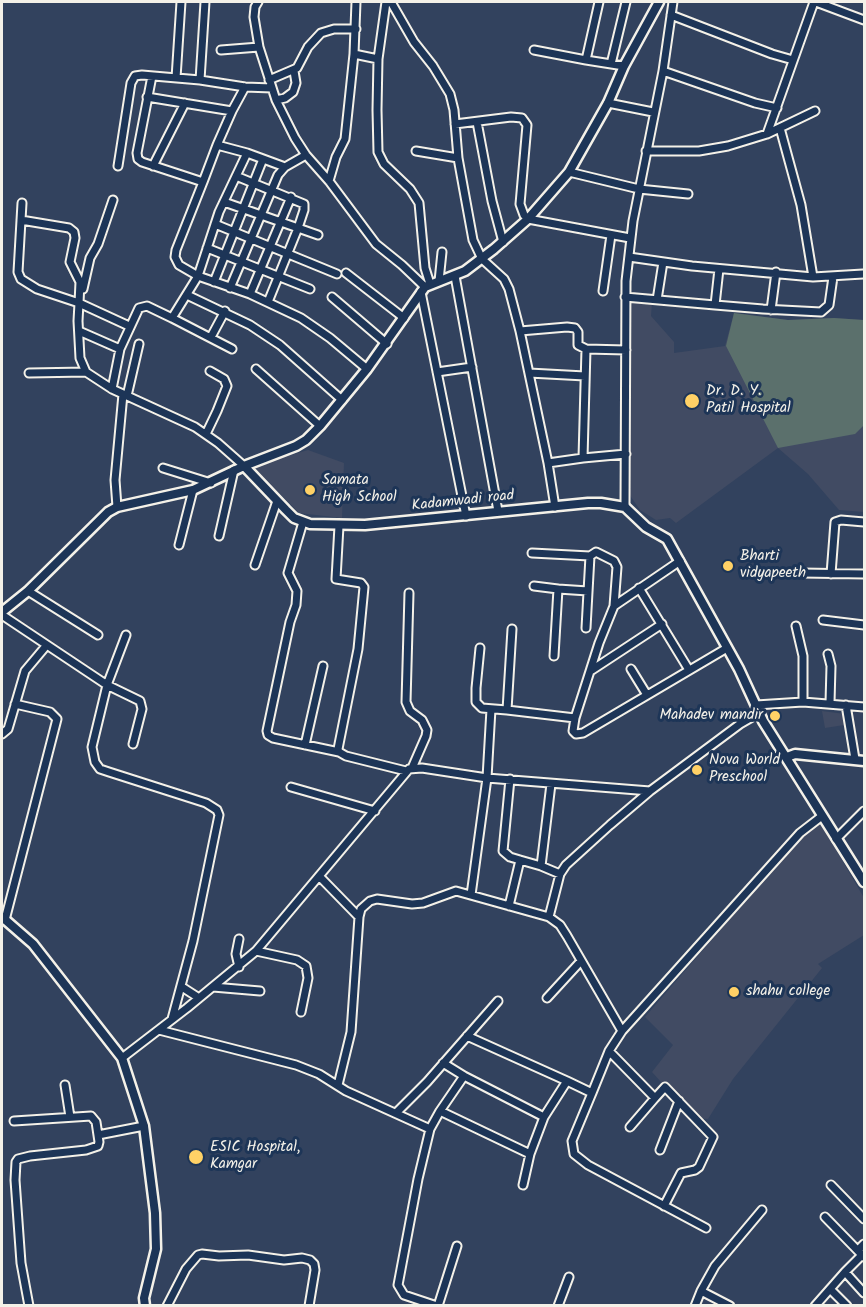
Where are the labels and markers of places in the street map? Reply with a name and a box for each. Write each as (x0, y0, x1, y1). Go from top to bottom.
place label: Dr. D. Y. Patil Hospital (706, 383, 791, 418)
marker: Dr. D. Y. Patil Hospital (683, 392, 701, 410)
place label: Samata High School (322, 472, 397, 507)
marker: Samata High School (303, 483, 317, 497)
place label: Bharti vidyapeeth (740, 548, 806, 583)
marker: Bharti vidyapeeth (721, 559, 735, 573)
place label: Mahadev mandir (659, 707, 763, 725)
marker: Mahadev mandir (768, 709, 782, 723)
place label: Nova World Preschool (709, 752, 780, 787)
marker: Nova World Preschool (690, 763, 704, 777)
place label: shahu college (746, 983, 830, 1001)
marker: shahu college (727, 985, 741, 999)
place label: ESIC Hospital, Kamgar (210, 1139, 300, 1174)
marker: ESIC Hospital, Kamgar (187, 1148, 205, 1166)

